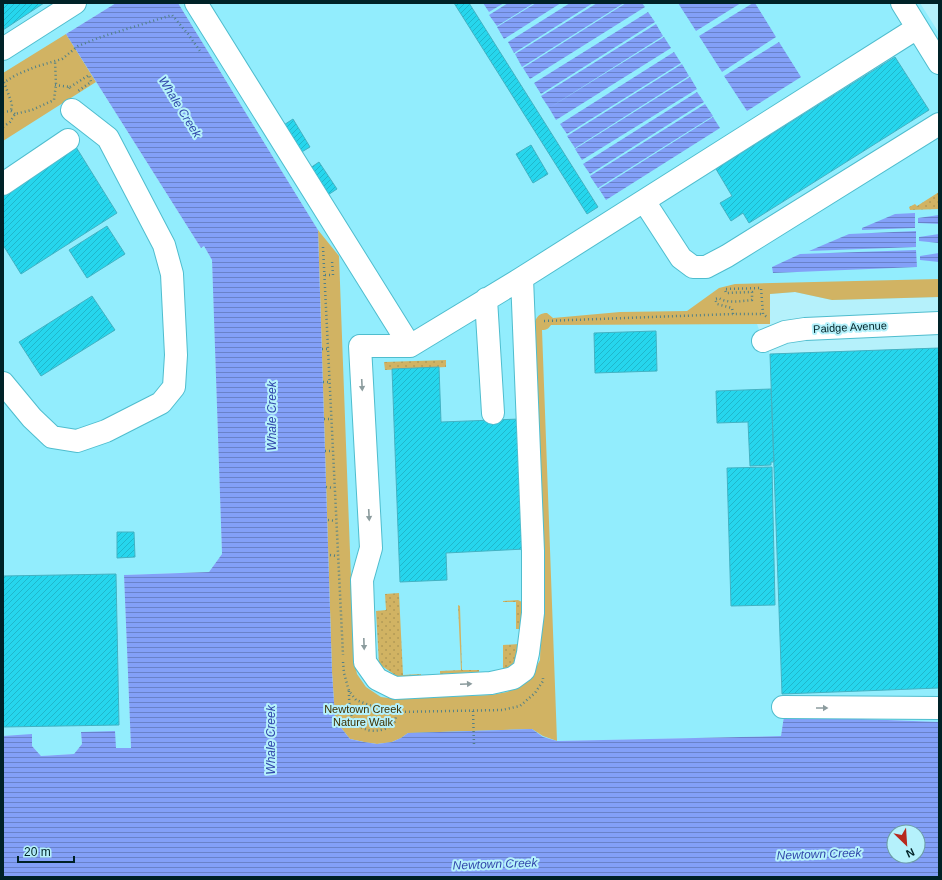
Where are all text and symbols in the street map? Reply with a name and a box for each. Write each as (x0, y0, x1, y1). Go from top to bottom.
water label: Whale Creek (156, 74, 205, 141)
street label: Paidge Avenue (813, 319, 887, 335)
one-way arrow (359, 379, 365, 392)
water label: Whale Creek (265, 380, 279, 451)
one-way arrow (366, 509, 373, 521)
one-way arrow (361, 638, 368, 650)
one-way arrow (460, 681, 472, 688)
park label: Newtown Creek Nature Walk (324, 703, 402, 728)
water label: Whale Creek (264, 704, 278, 775)
one-way arrow (816, 705, 829, 711)
north arrow (886, 824, 926, 864)
scale bar (18, 838, 74, 864)
text: 20 m (24, 845, 51, 859)
water label: Newtown Creek (776, 845, 863, 862)
text: N (904, 846, 916, 860)
water label: Newtown Creek (452, 855, 539, 872)

